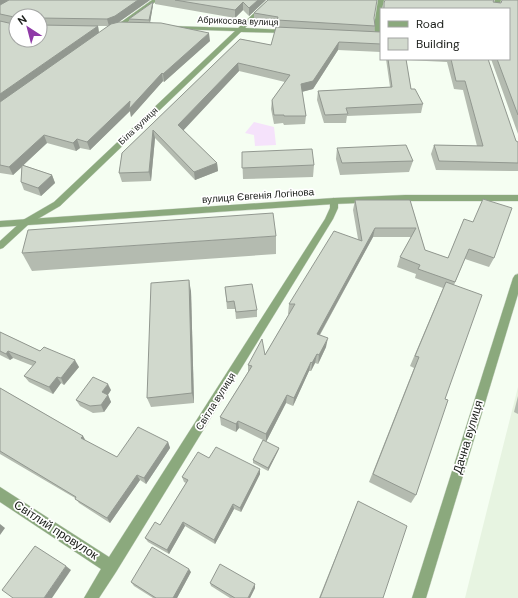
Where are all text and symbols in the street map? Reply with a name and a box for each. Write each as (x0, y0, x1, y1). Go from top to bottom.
north arrow (8, 8, 48, 48)
legend (380, 8, 510, 60)
text: N (15, 12, 29, 28)
street label: Абрикосова вулиця (197, 14, 279, 28)
text: Road (416, 16, 444, 32)
text: Building (416, 36, 460, 52)
street label: Біла вулиця (116, 105, 160, 147)
street label: вулиця Євгенія Логінова (202, 185, 315, 206)
street label: Світла вулиця (193, 370, 238, 433)
street label: Дачна вулиця (449, 398, 487, 476)
street label: Світлий провулок (11, 497, 102, 564)

